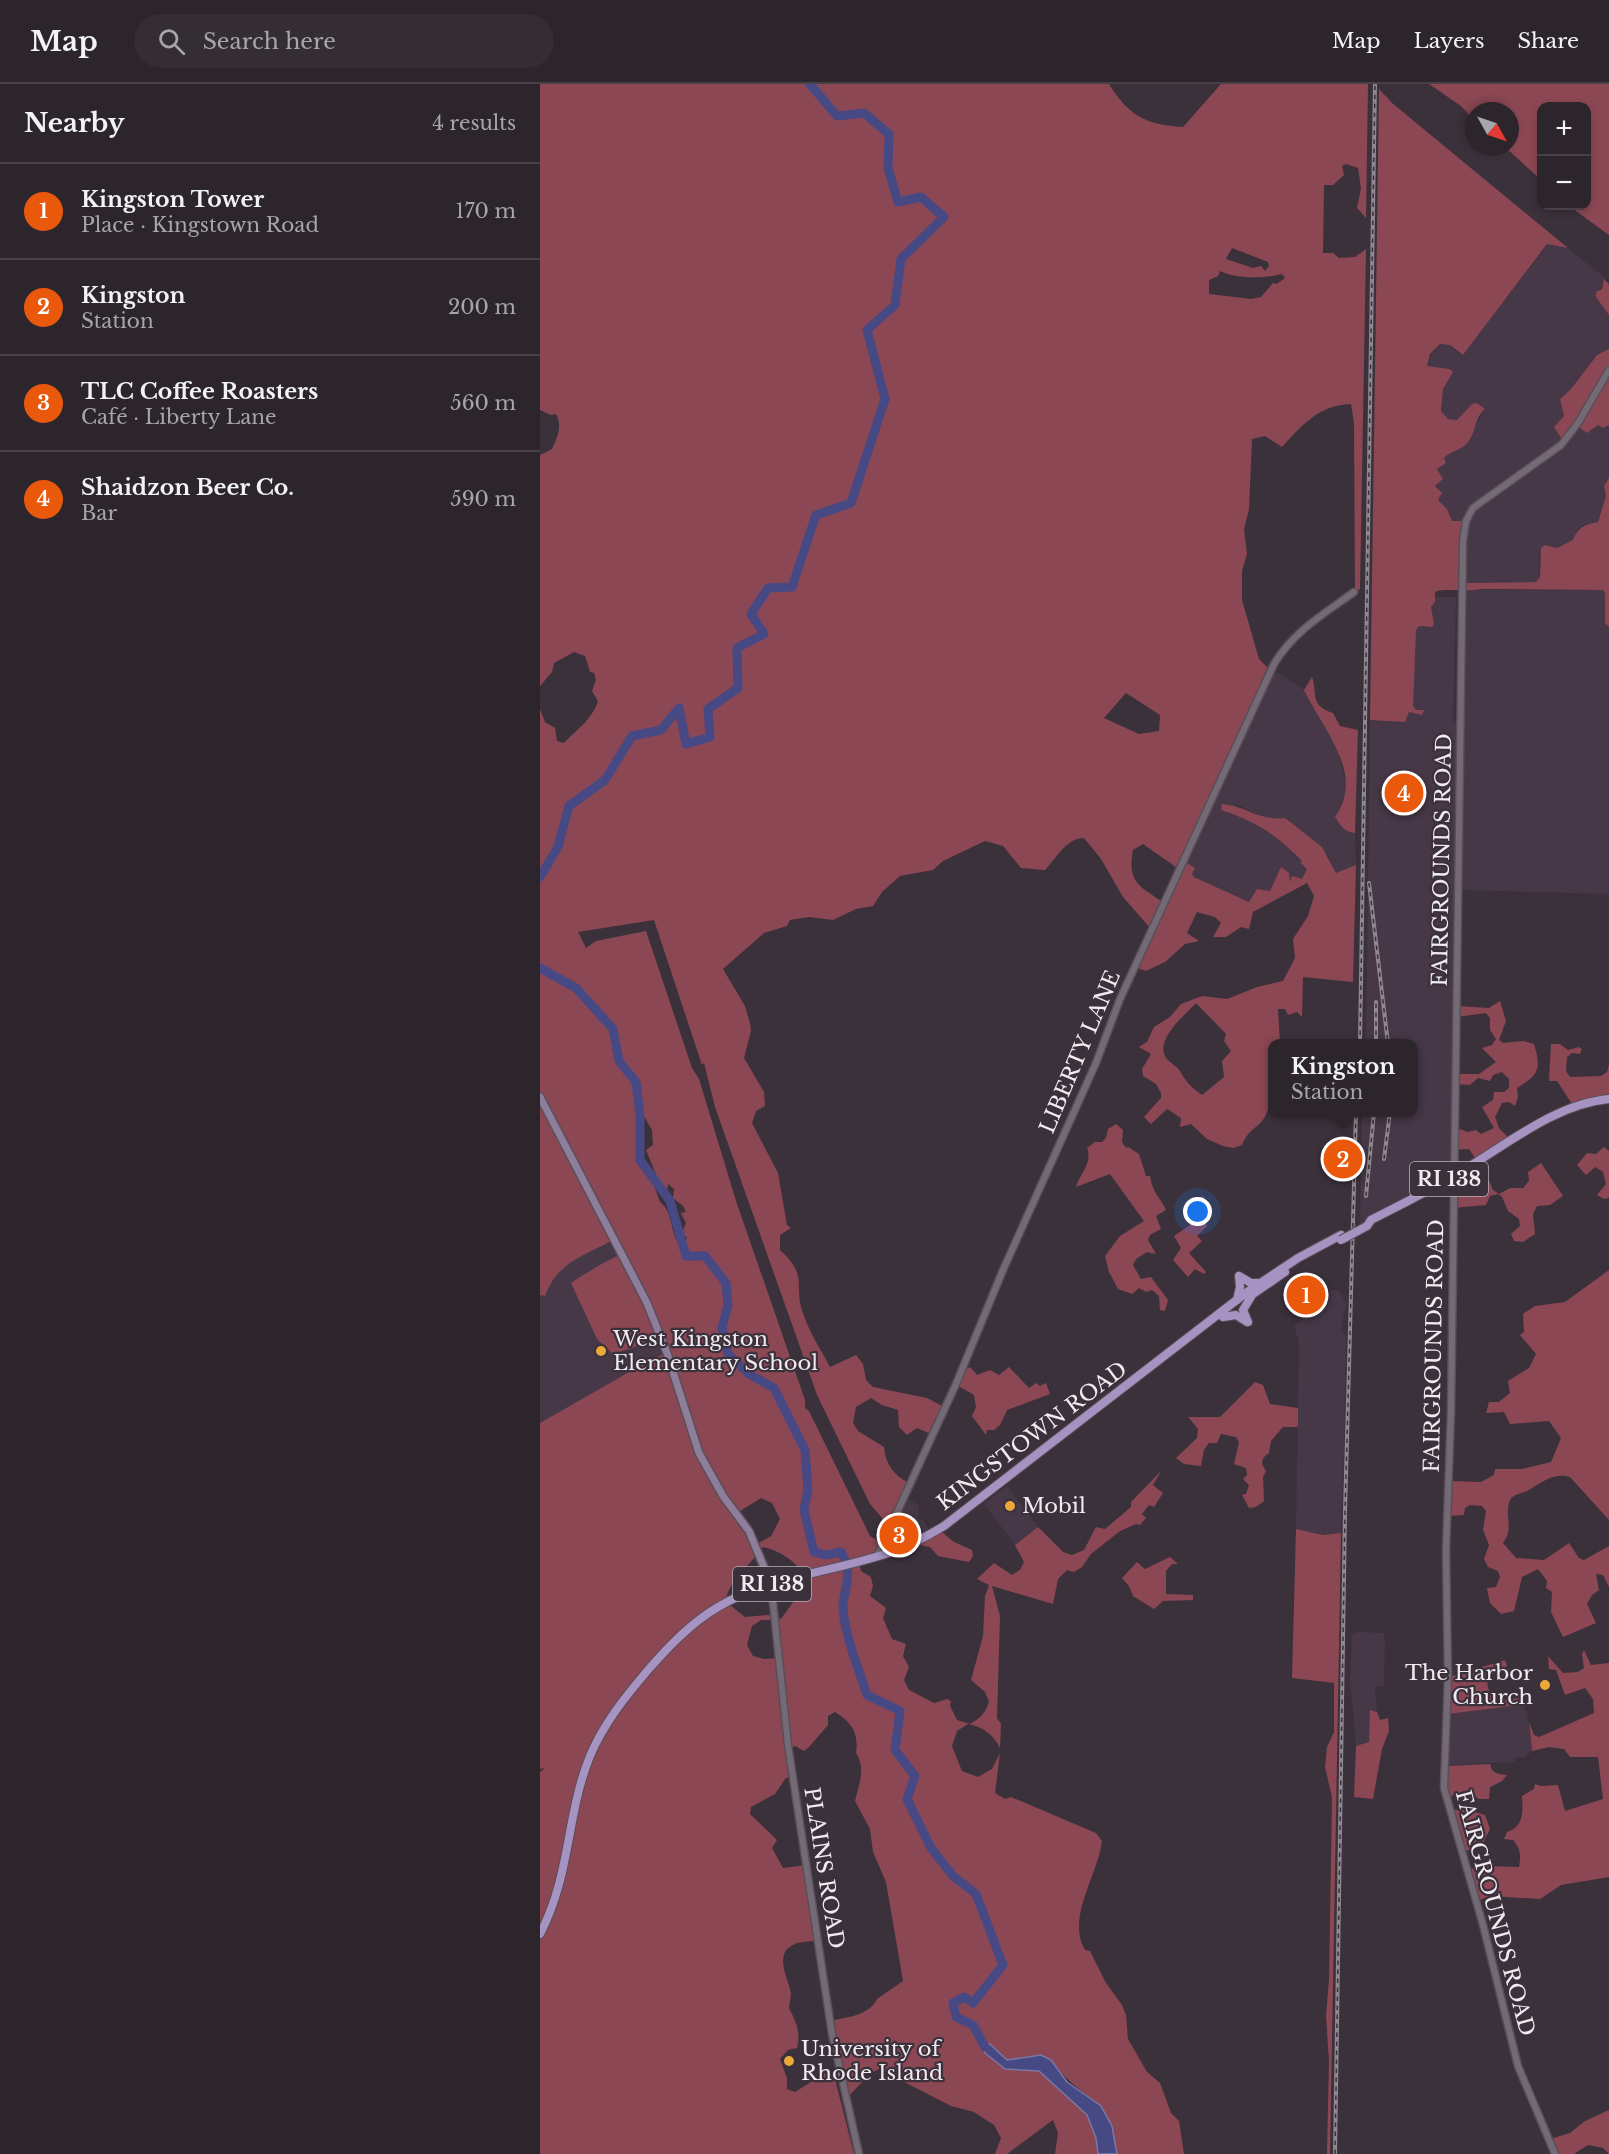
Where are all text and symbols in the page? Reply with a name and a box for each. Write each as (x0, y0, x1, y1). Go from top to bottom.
search box (134, 14, 554, 68)
text: Map (30, 24, 98, 59)
icon: search (155, 25, 188, 58)
text: Search here (203, 28, 336, 55)
text: Map (1332, 28, 1381, 54)
text: Layers (1414, 28, 1485, 54)
text: Share (1518, 28, 1579, 54)
north arrow (1465, 102, 1519, 156)
map controls (1537, 102, 1591, 210)
button: + (1537, 102, 1591, 156)
text: Nearby (24, 107, 125, 139)
text: 4 results (432, 111, 516, 135)
button: − (1537, 156, 1591, 210)
text: Kingston Tower (81, 186, 264, 213)
text: 1 (39, 199, 48, 223)
text: 170 m (456, 199, 516, 223)
text: Place · Kingstown Road (81, 213, 319, 237)
text: Kingston (81, 282, 186, 309)
text: 2 (37, 295, 50, 319)
text: 200 m (448, 295, 516, 319)
text: Station (81, 309, 154, 333)
text: TLC Coffee Roasters (81, 378, 318, 405)
text: 3 (37, 391, 50, 415)
text: 560 m (450, 391, 516, 415)
text: Café · Liberty Lane (81, 405, 277, 429)
text: Shaidzon Beer Co. (81, 474, 294, 501)
text: 4 (37, 487, 50, 511)
text: 590 m (450, 487, 516, 511)
text: Bar (81, 501, 117, 525)
street label: FAIRGROUNDS ROAD (1427, 733, 1457, 987)
pin: 4 (1384, 770, 1424, 816)
street label: LIBERTY LANE (1034, 967, 1126, 1137)
popup (1268, 1039, 1418, 1117)
text: Kingston (1291, 1053, 1395, 1080)
text: Station (1291, 1080, 1363, 1104)
pin: 2 (1324, 1136, 1362, 1182)
road number: RI 138 (1410, 1162, 1488, 1196)
your location (1183, 1197, 1212, 1226)
street label: FAIRGROUNDS ROAD (1419, 1219, 1449, 1473)
pin: 1 (1286, 1272, 1326, 1318)
place label: West Kingston Elementary School (612, 1326, 818, 1376)
marker: West Kingston Elementary School (594, 1344, 608, 1358)
street label: KINGSTOWN ROAD (932, 1356, 1132, 1516)
place label: Mobil (1022, 1493, 1086, 1519)
marker: Mobil (1003, 1499, 1017, 1513)
pin: 3 (880, 1512, 918, 1558)
road number: RI 138 (733, 1567, 811, 1601)
place label: The Harbor Church (1405, 1660, 1533, 1710)
marker: The Harbor Church (1538, 1678, 1552, 1692)
street label: PLAINS ROAD (798, 1785, 850, 1951)
street label: FAIRGROUNDS ROAD (1450, 1787, 1540, 2039)
place label: University of Rhode Island (801, 2036, 943, 2086)
marker: University of Rhode Island (782, 2054, 796, 2068)

